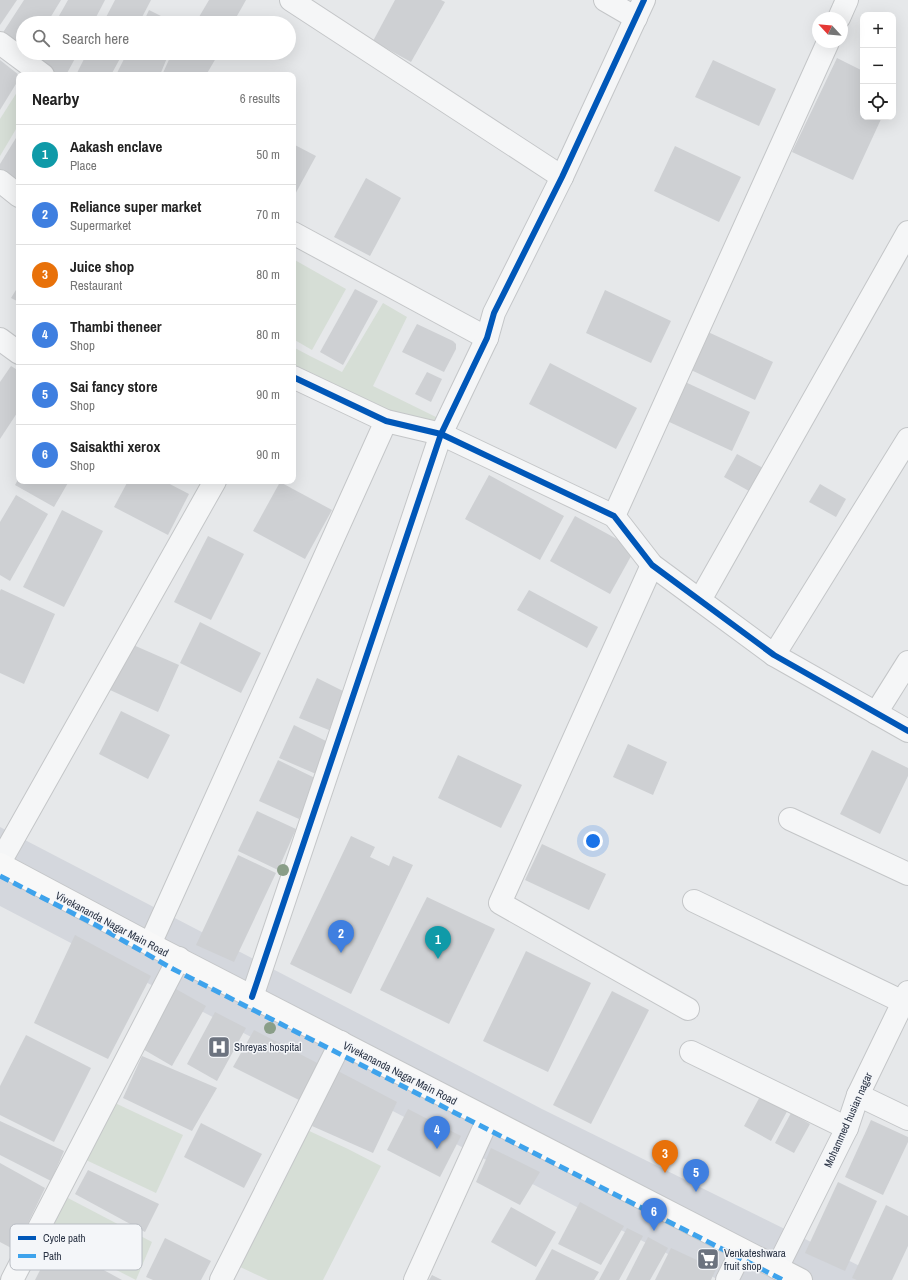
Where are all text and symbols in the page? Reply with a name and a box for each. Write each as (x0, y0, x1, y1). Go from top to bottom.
north arrow (812, 12, 848, 48)
map controls (860, 12, 896, 120)
button: + (860, 12, 896, 48)
search box (16, 16, 296, 60)
icon: search (30, 27, 52, 49)
text: Search here (62, 28, 129, 49)
button: − (860, 48, 896, 84)
button: locate (860, 84, 896, 120)
text: Nearby (32, 87, 79, 110)
text: 6 results (240, 90, 280, 107)
text: Aakash enclave (70, 136, 162, 157)
text: 1 (42, 146, 48, 163)
text: 50 m (256, 146, 280, 163)
text: Place (70, 157, 97, 174)
text: Reliance super market (70, 196, 201, 217)
text: 2 (42, 206, 48, 223)
text: 70 m (256, 206, 280, 223)
text: Supermarket (70, 217, 131, 234)
text: Juice shop (70, 256, 134, 277)
text: 3 (42, 266, 48, 283)
text: 80 m (256, 266, 280, 283)
text: Restaurant (70, 277, 122, 294)
text: Thambi theneer (70, 316, 162, 337)
text: 4 (42, 326, 48, 343)
text: 80 m (256, 326, 280, 343)
text: Shop (70, 337, 95, 354)
text: Sai fancy store (70, 376, 158, 397)
text: 5 (42, 386, 48, 403)
text: 90 m (256, 386, 280, 403)
text: Shop (70, 397, 95, 414)
text: Saisakthi xerox (70, 436, 160, 457)
text: 6 (42, 446, 48, 463)
text: 90 m (256, 446, 280, 463)
text: Shop (70, 457, 95, 474)
your location (583, 831, 603, 851)
street label: Vivekananda Nagar Main Road (53, 888, 171, 960)
pin: 2 (328, 920, 354, 953)
pin: 1 (425, 926, 451, 959)
hospital icon: Shreyas hospital (206, 1034, 232, 1060)
street label: Vivekananda Nagar Main Road (341, 1038, 459, 1108)
place label: Shreyas hospital (234, 1040, 301, 1054)
street label: Mohammed husian nagar (821, 1070, 875, 1170)
pin: 4 (424, 1116, 450, 1149)
pin: 3 (652, 1140, 678, 1173)
pin: 5 (683, 1159, 709, 1192)
pin: 6 (641, 1198, 667, 1231)
legend (10, 1224, 142, 1270)
text: Cycle path (43, 1231, 86, 1245)
supermarket icon: Venkateshwara fruit shop (695, 1246, 721, 1272)
place label: Venkateshwara fruit shop (724, 1246, 786, 1273)
text: Path (43, 1249, 62, 1263)

